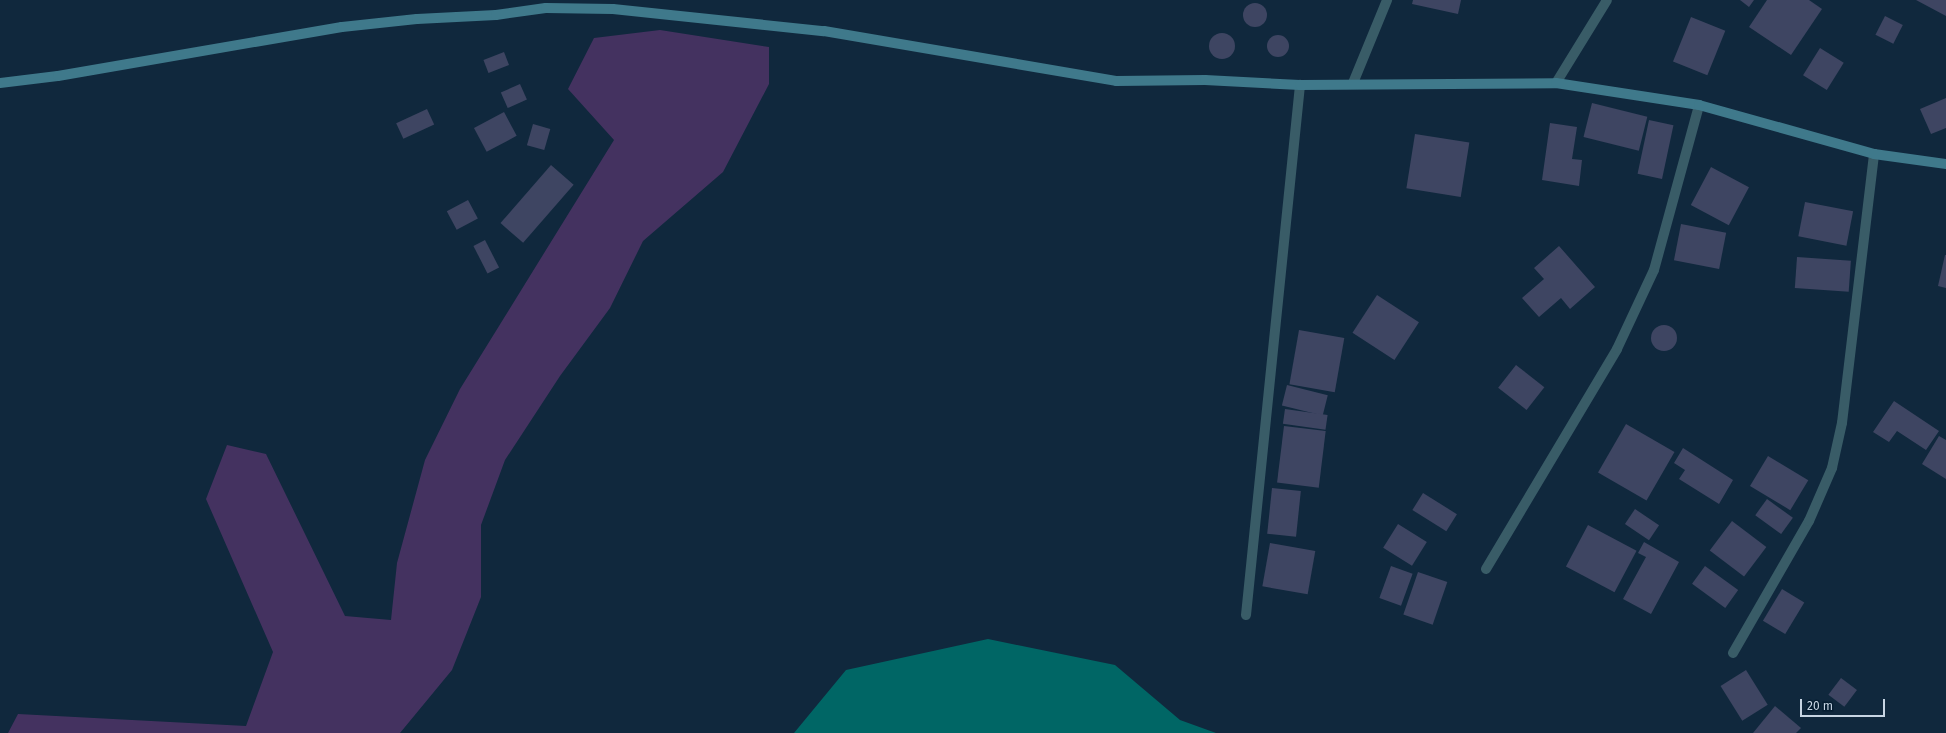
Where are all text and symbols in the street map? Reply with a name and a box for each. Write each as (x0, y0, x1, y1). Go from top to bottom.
scale bar (1802, 691, 1887, 717)
text: 20 m (1807, 699, 1833, 713)

